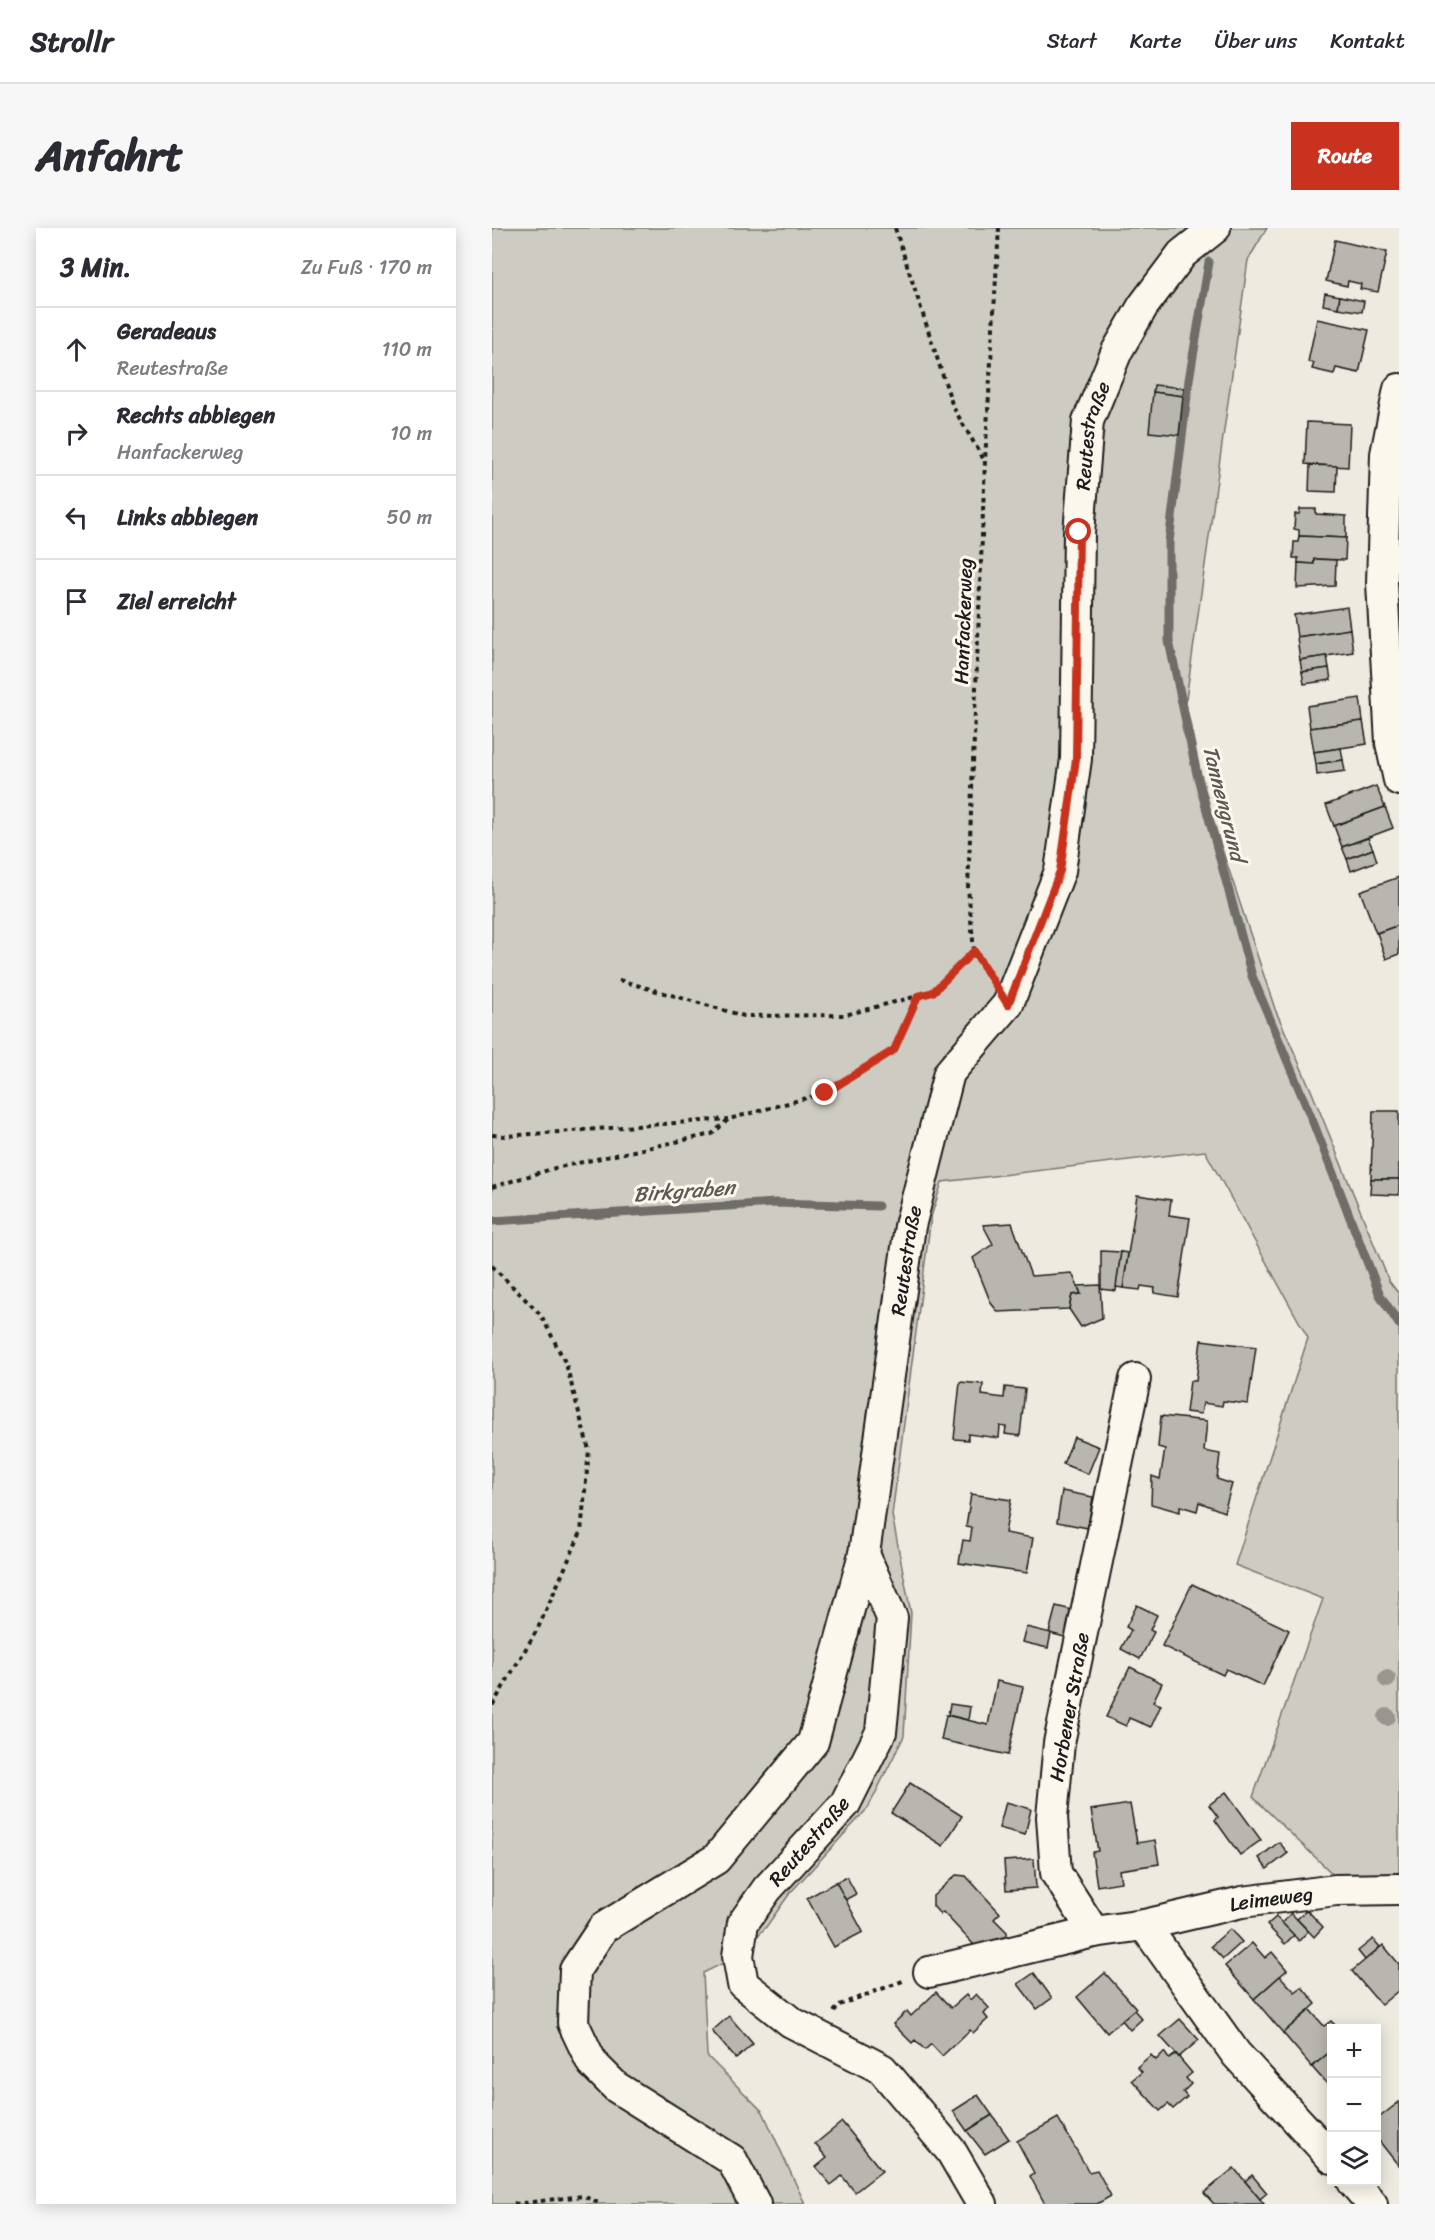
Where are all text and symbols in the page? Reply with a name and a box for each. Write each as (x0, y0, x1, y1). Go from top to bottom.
text: Strollr (30, 17, 113, 66)
text: Start (1047, 22, 1097, 60)
text: Karte (1130, 22, 1182, 60)
text: Über uns (1215, 22, 1297, 60)
text: Kontakt (1330, 22, 1405, 60)
text: Anfahrt (36, 119, 183, 193)
button: Route (1291, 122, 1399, 190)
text: 3 Min. (60, 244, 131, 290)
text: Zu Fuß · 170 m (301, 250, 432, 285)
text: Geradeaus (117, 312, 216, 351)
text: 110 m (382, 332, 432, 367)
icon: ahead (60, 333, 93, 366)
text: Reutestraße (117, 351, 228, 386)
street label: Reutestraße (1065, 376, 1121, 492)
text: Rechts abbiegen (117, 396, 275, 435)
text: 10 m (390, 416, 432, 451)
icon: right (60, 417, 93, 450)
text: Hanfackerweg (117, 435, 243, 470)
text: Links abbiegen (117, 498, 258, 537)
text: 50 m (387, 500, 432, 535)
icon: left (60, 501, 93, 534)
route start (1065, 518, 1091, 544)
street label: Hanfackerweg (944, 557, 983, 685)
text: Ziel erreicht (117, 582, 236, 621)
icon: arrive (60, 585, 93, 618)
water label: Tannengrund (1191, 741, 1258, 871)
route end (811, 1079, 837, 1105)
water label: Birkgraben (632, 1168, 738, 1213)
street label: Reutestraße (881, 1202, 933, 1318)
street label: Horbener Straße (1039, 1630, 1100, 1784)
street label: Reutestraße (760, 1788, 859, 1895)
street label: Leimeweg (1226, 1876, 1315, 1922)
map controls (1327, 2024, 1381, 2186)
button: + (1327, 2024, 1381, 2078)
button: − (1327, 2078, 1381, 2132)
button: layers (1327, 2132, 1381, 2186)

